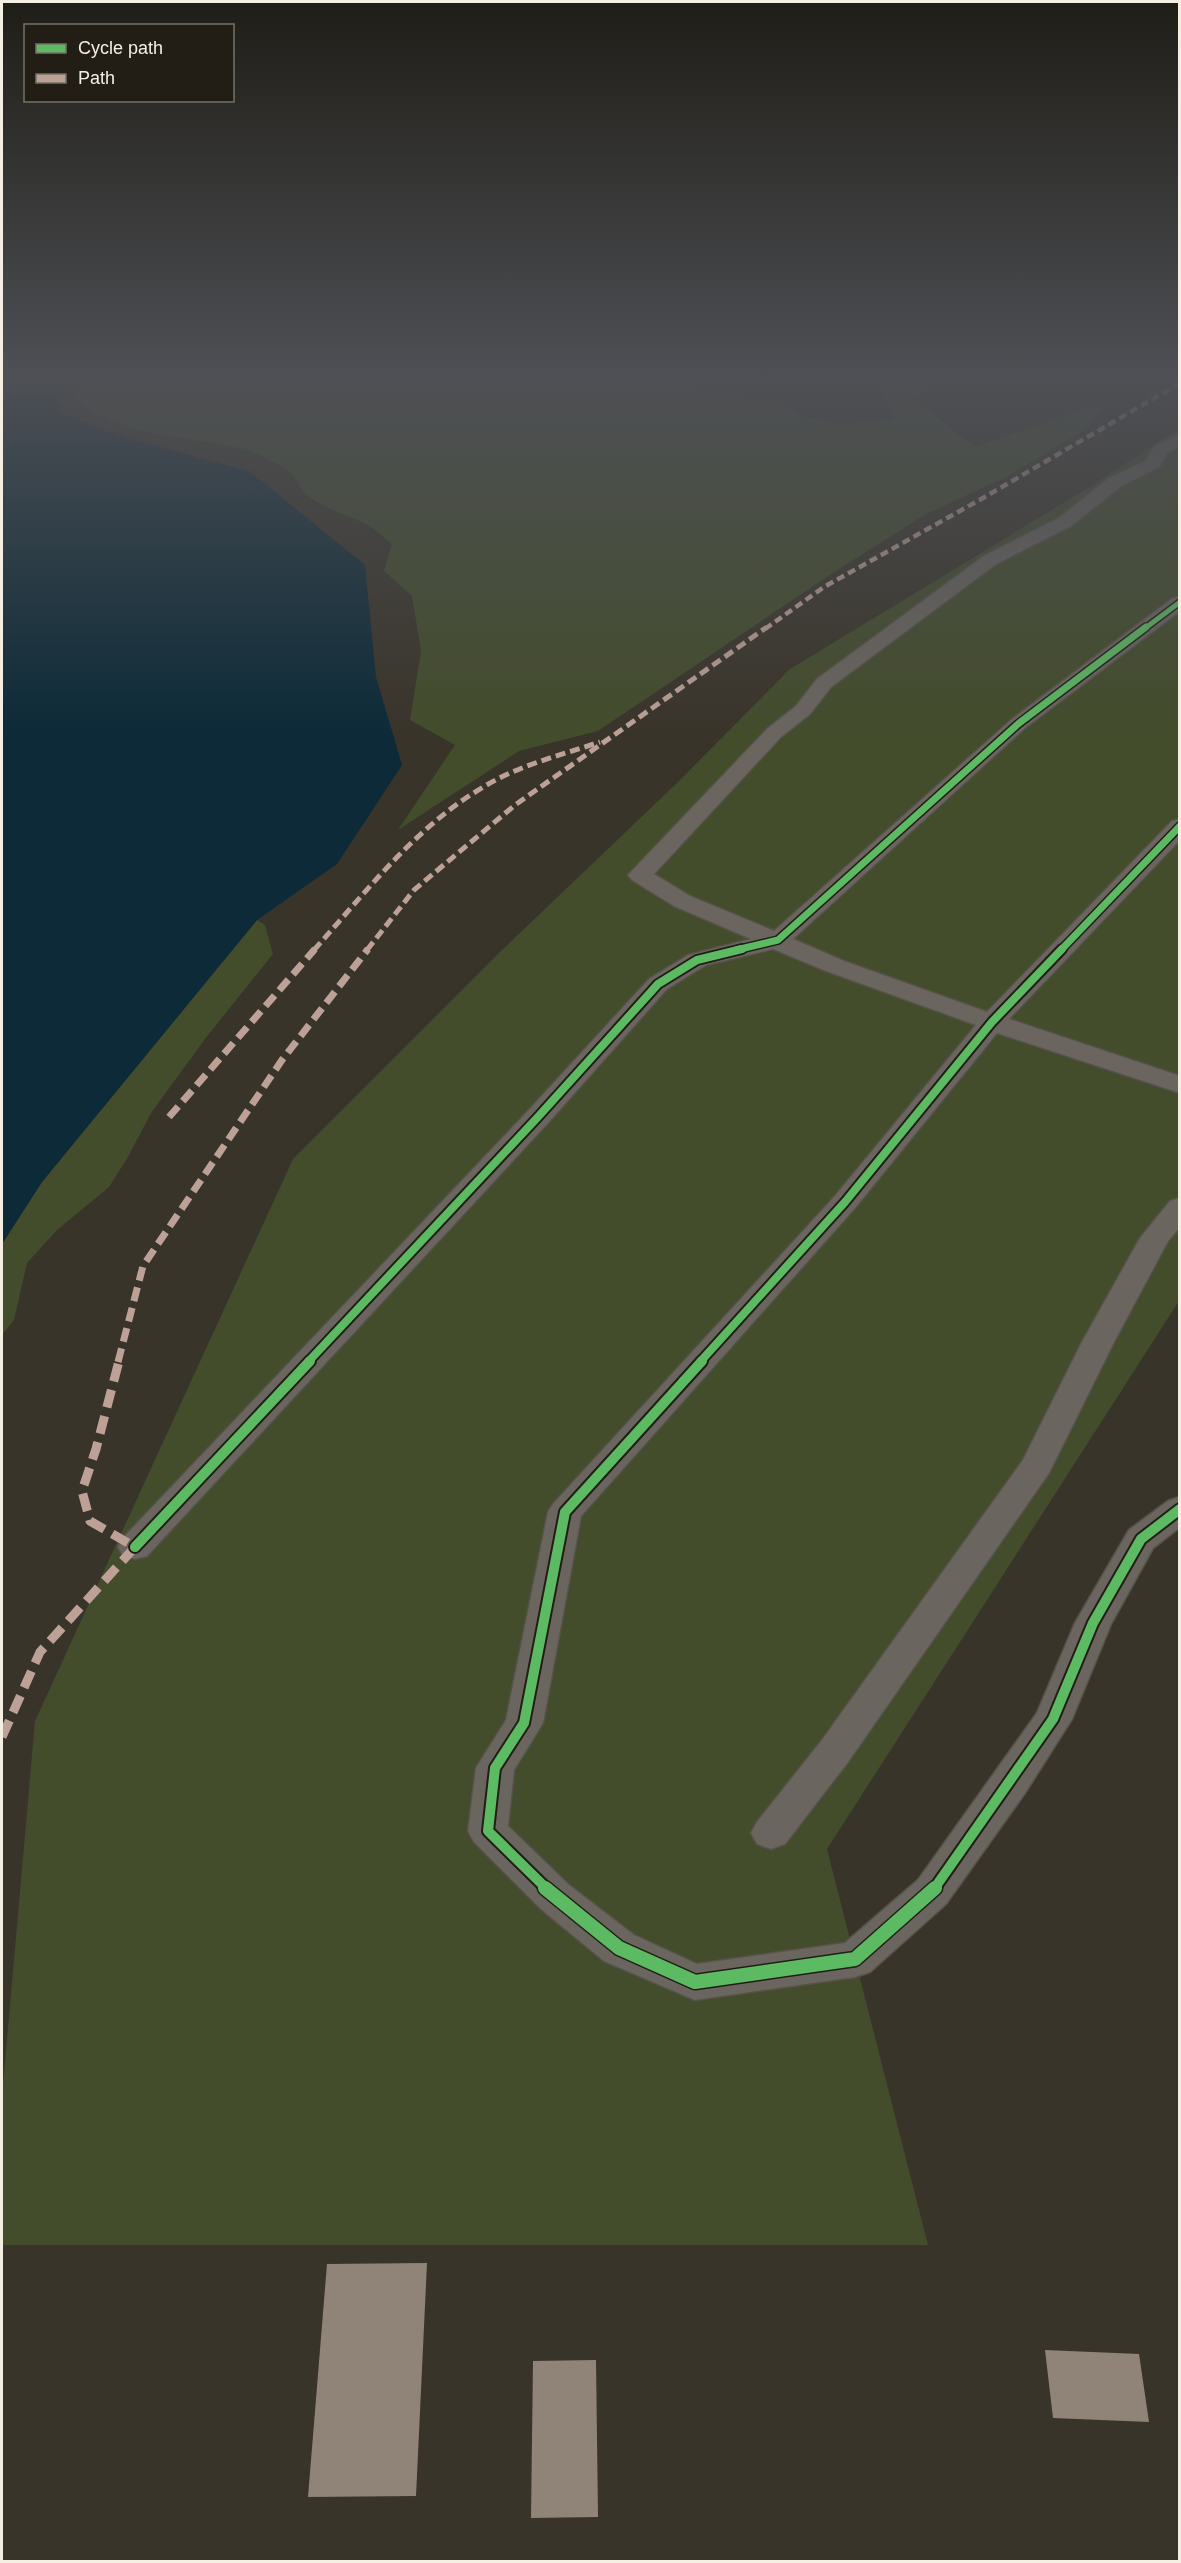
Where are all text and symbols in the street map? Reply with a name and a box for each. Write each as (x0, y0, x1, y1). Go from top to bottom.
legend (24, 24, 234, 102)
text: Cycle path (78, 38, 163, 58)
text: Path (78, 68, 115, 88)

